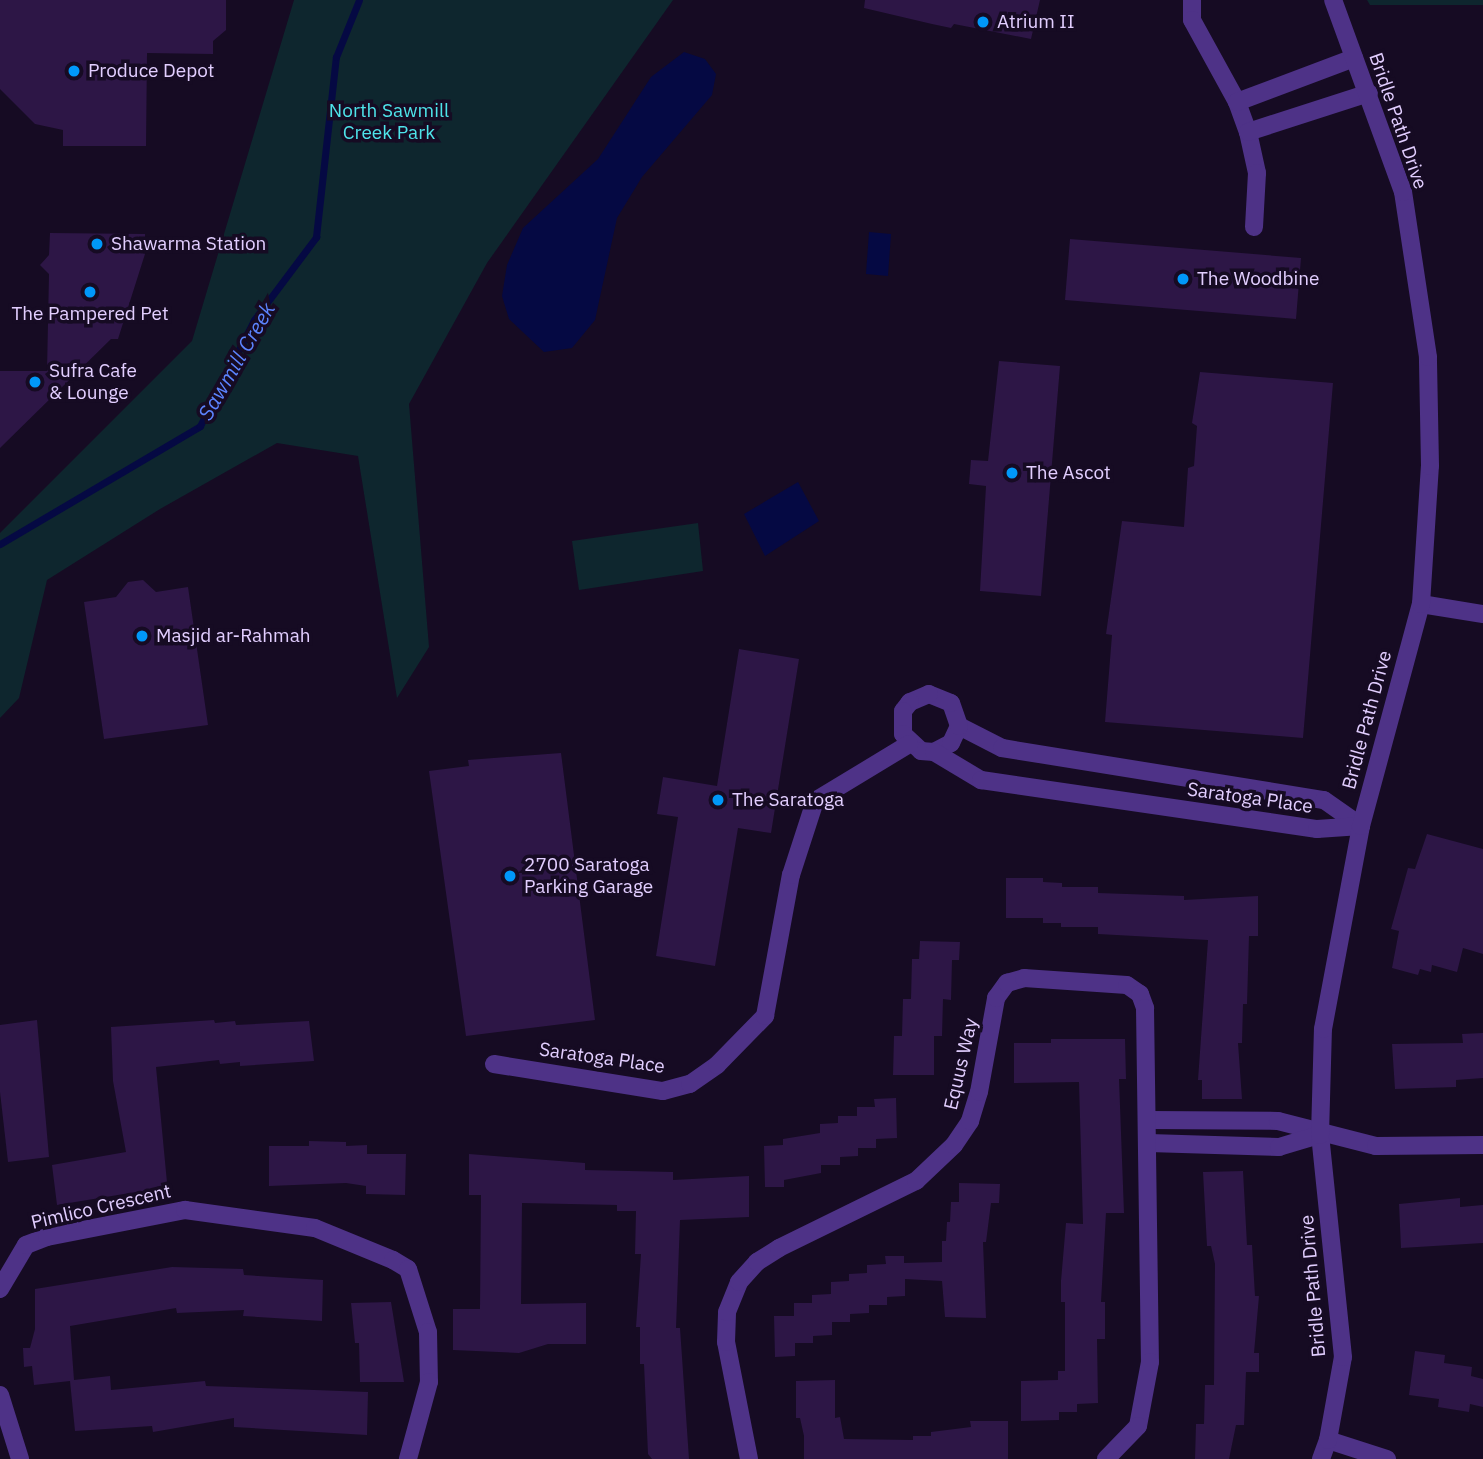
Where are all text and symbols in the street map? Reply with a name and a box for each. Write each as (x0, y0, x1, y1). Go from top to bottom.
place label: Atrium II (997, 11, 1075, 33)
marker: Atrium II (975, 14, 991, 30)
street label: Bridle Path Drive (1364, 50, 1432, 192)
place label: Produce Depot (88, 60, 215, 82)
marker: Produce Depot (66, 63, 82, 79)
park label: North Sawmill Creek Park (329, 100, 449, 144)
place label: Shawarma Station (111, 233, 266, 255)
marker: Shawarma Station (89, 236, 105, 252)
place label: The Woodbine (1197, 268, 1320, 290)
marker: The Woodbine (1175, 271, 1191, 287)
marker: The Pampered Pet (82, 284, 98, 300)
water label: Sawmill Creek (192, 298, 280, 424)
place label: The Pampered Pet (11, 303, 169, 325)
place label: Sufra Cafe & Lounge (49, 360, 137, 404)
marker: Sufra Cafe & Lounge (27, 374, 43, 390)
place label: The Ascot (1026, 462, 1111, 484)
marker: The Ascot (1004, 465, 1020, 481)
place label: Masjid ar-Rahmah (156, 625, 311, 647)
marker: Masjid ar-Rahmah (134, 628, 150, 644)
street label: Bridle Path Drive (1338, 648, 1396, 792)
street label: Saratoga Place (1186, 778, 1314, 818)
place label: The Saratoga (732, 789, 844, 811)
marker: The Saratoga (710, 792, 726, 808)
place label: 2700 Saratoga Parking Garage (524, 854, 653, 898)
marker: 2700 Saratoga Parking Garage (502, 868, 518, 884)
street label: Equus Way (939, 1016, 983, 1112)
street label: Saratoga Place (538, 1038, 666, 1078)
street label: Pimlico Crescent (29, 1180, 173, 1234)
street label: Bridle Path Drive (1295, 1214, 1331, 1358)

